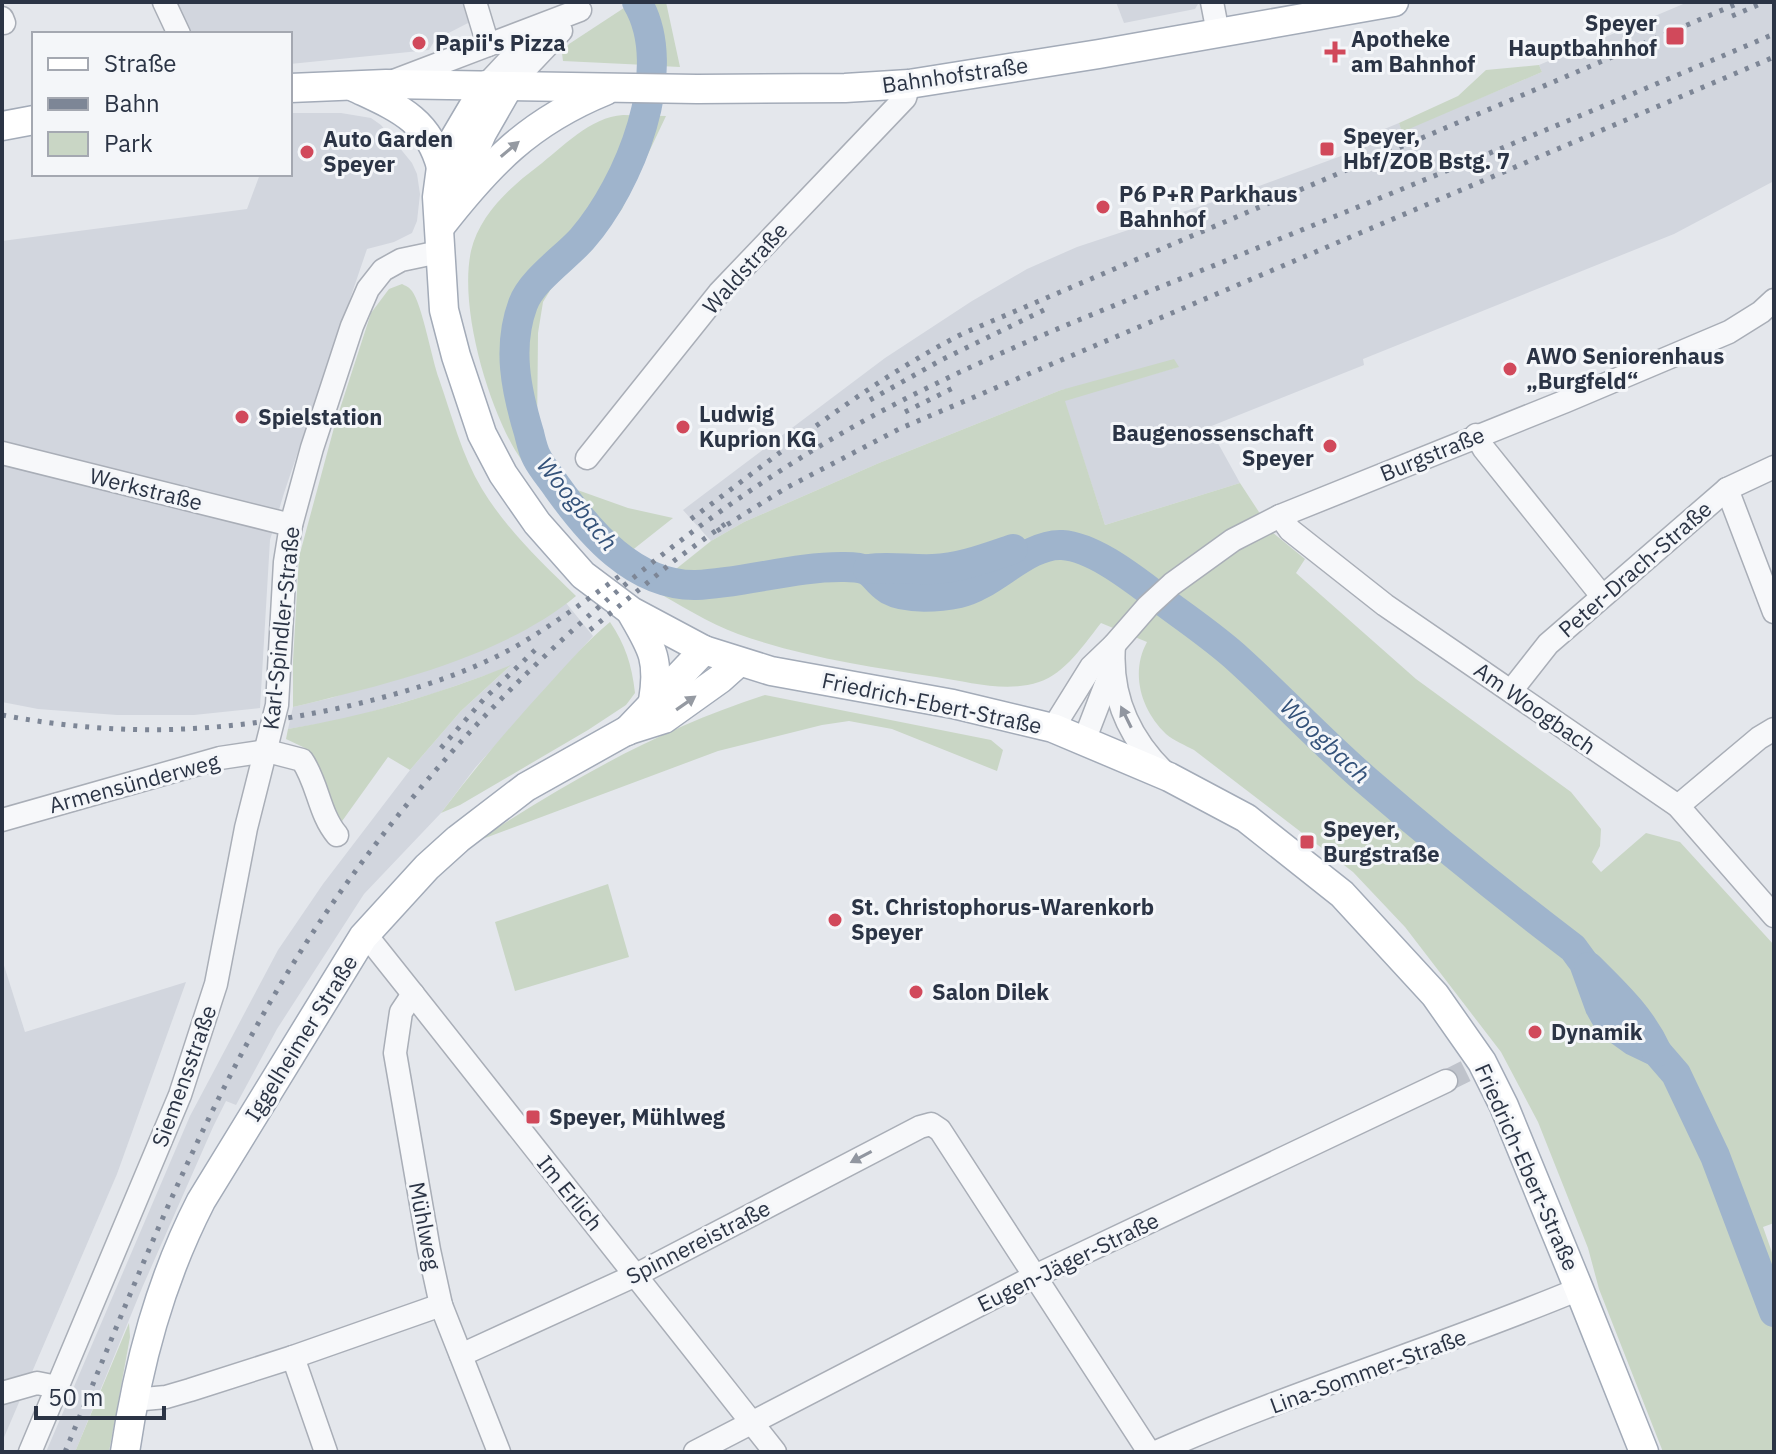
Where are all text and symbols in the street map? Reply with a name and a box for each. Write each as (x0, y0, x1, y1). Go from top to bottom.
place label: Speyer Hauptbahnhof (1508, 8, 1657, 62)
place label: Apotheke am Bahnhof (1351, 24, 1475, 78)
marker: Speyer Hauptbahnhof (1664, 25, 1686, 47)
place label: Papii's Pizza (435, 28, 566, 57)
legend (32, 32, 292, 176)
marker: Papii's Pizza (410, 34, 428, 52)
marker: Apotheke am Bahnhof (1326, 43, 1344, 61)
text: Straße (104, 47, 176, 79)
street label: Bahnhofstraße (880, 50, 1030, 99)
text: Bahn (104, 87, 160, 119)
place label: Speyer, Hbf/ZOB Bstg. 7 (1343, 121, 1510, 175)
place label: Auto Garden Speyer (323, 124, 453, 178)
text: Park (104, 127, 153, 159)
marker: Speyer, Hbf/ZOB Bstg. 7 (1318, 140, 1336, 158)
one-way arrow (500, 141, 520, 158)
marker: Auto Garden Speyer (298, 143, 316, 161)
place label: P6 P+R Parkhaus Bahnhof (1119, 179, 1298, 233)
marker: P6 P+R Parkhaus Bahnhof (1094, 198, 1112, 216)
street label: Waldstraße (696, 216, 794, 320)
place label: AWO Seniorenhaus „Burgfeld“ (1526, 341, 1724, 395)
marker: AWO Seniorenhaus „Burgfeld“ (1501, 360, 1519, 378)
place label: Ludwig Kuprion KG (699, 399, 817, 453)
place label: Spielstation (258, 402, 382, 431)
marker: Spielstation (233, 408, 251, 426)
marker: Ludwig Kuprion KG (674, 418, 692, 436)
place label: Baugenossenschaft Speyer (1112, 418, 1314, 472)
street label: Burgstraße (1375, 419, 1488, 488)
marker: Baugenossenschaft Speyer (1321, 437, 1339, 455)
water label: Woogbach (530, 450, 625, 557)
street label: Werkstraße (87, 461, 205, 516)
street label: Peter-Drach-Straße (1552, 494, 1717, 643)
street label: Karl-Spindler-Straße (255, 525, 306, 731)
street label: Am Woogbach (1469, 655, 1602, 760)
street label: Friedrich-Ebert-Straße (820, 665, 1045, 740)
water label: Woogbach (1274, 690, 1378, 790)
one-way arrow (676, 696, 697, 711)
one-way arrow (1119, 706, 1133, 729)
street label: Armensünderweg (46, 746, 223, 819)
place label: Speyer, Burgstraße (1323, 814, 1440, 868)
marker: Speyer, Burgstraße (1298, 833, 1316, 851)
place label: St. Christophorus-Warenkorb Speyer (851, 892, 1154, 946)
marker: St. Christophorus-Warenkorb Speyer (826, 911, 844, 929)
street label: Iggelheimer Straße (238, 949, 363, 1126)
place label: Salon Dilek (932, 977, 1049, 1006)
marker: Salon Dilek (907, 983, 925, 1001)
street label: Siemensstraße (144, 1001, 223, 1151)
place label: Dynamik (1551, 1017, 1643, 1046)
marker: Dynamik (1526, 1023, 1544, 1041)
street label: Friedrich-Ebert-Straße (1469, 1059, 1586, 1275)
place label: Speyer, Mühlweg (549, 1102, 726, 1131)
marker: Speyer, Mühlweg (524, 1108, 542, 1126)
street label: Im Erlich (531, 1149, 610, 1236)
one-way arrow (850, 1151, 873, 1164)
street label: Mühlweg (403, 1179, 448, 1273)
street label: Spinnereistraße (621, 1193, 775, 1290)
street label: Eugen-Jäger-Straße (972, 1205, 1163, 1318)
street label: Lina-Sommer-Straße (1266, 1322, 1470, 1420)
scale bar (36, 1370, 164, 1420)
text: 50 m (48, 1381, 103, 1413)

